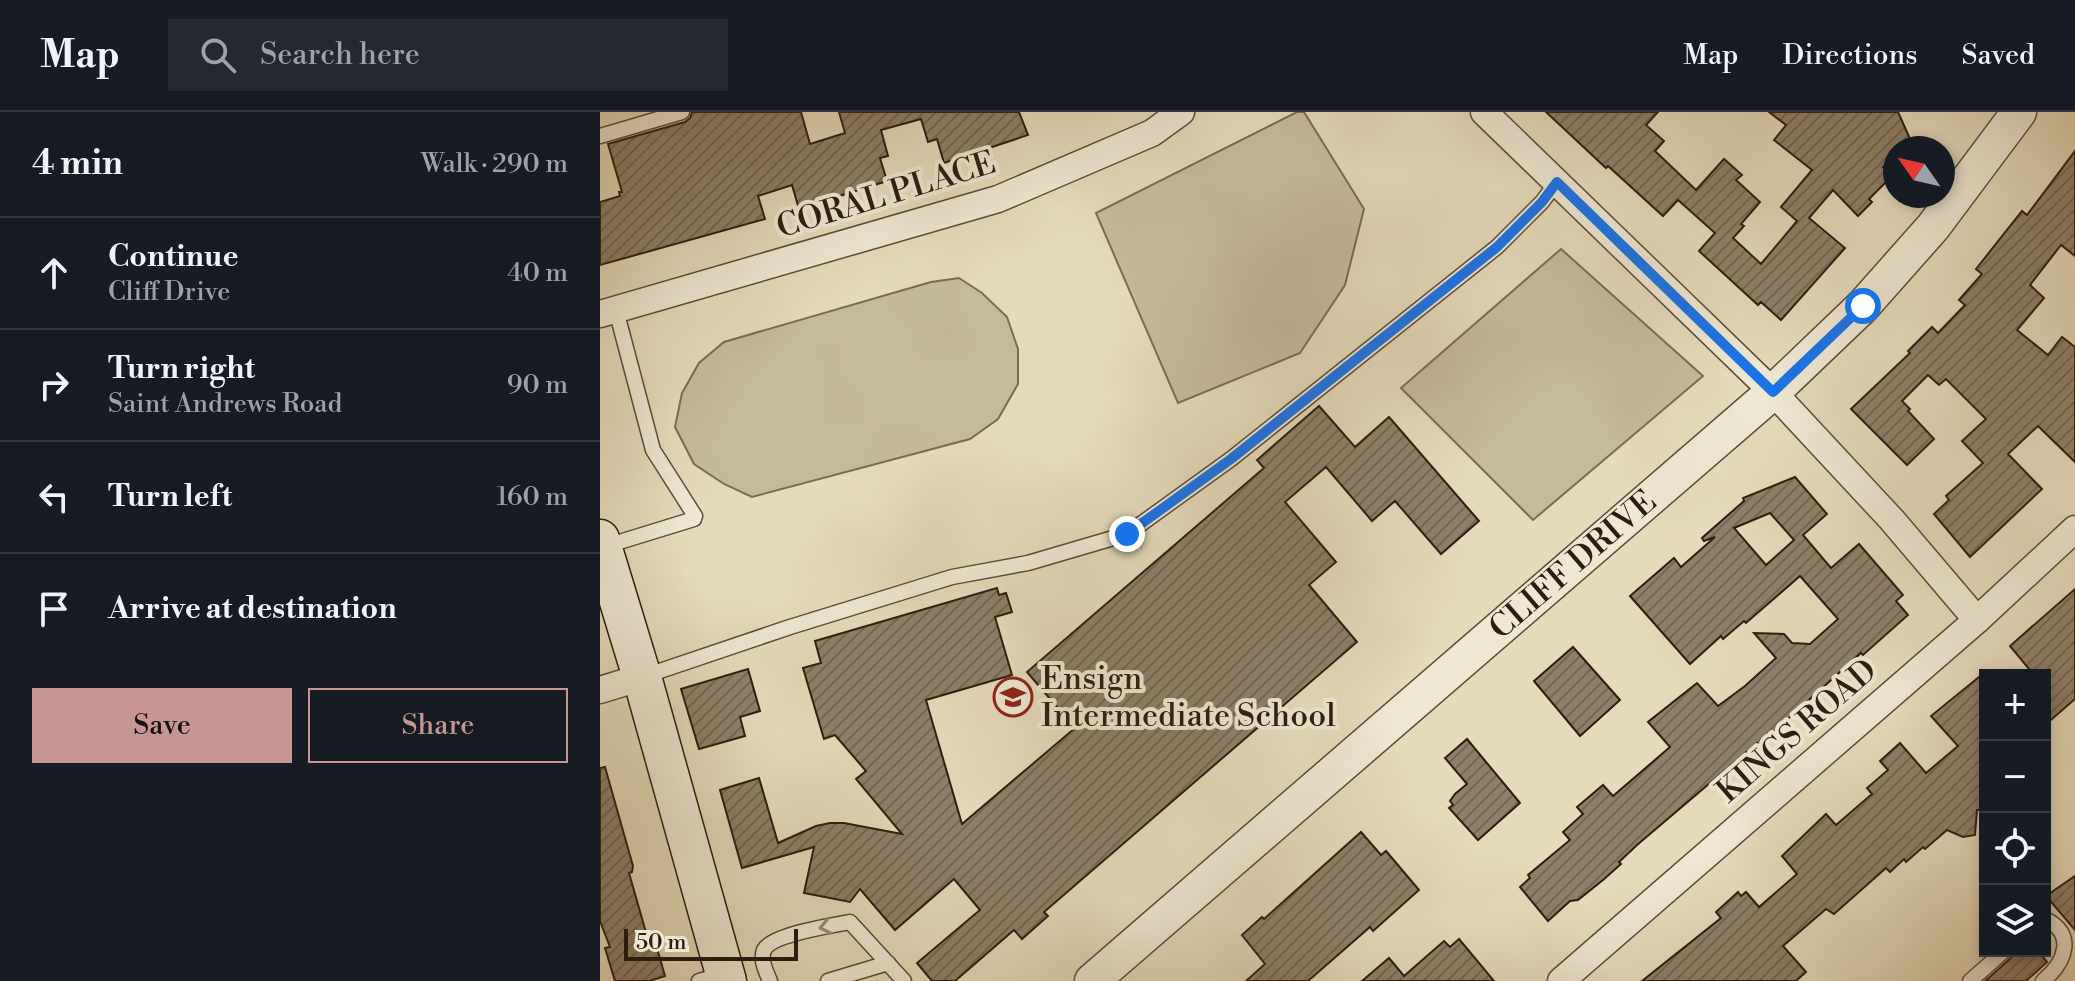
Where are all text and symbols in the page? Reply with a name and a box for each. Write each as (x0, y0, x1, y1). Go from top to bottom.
search box (168, 19, 728, 91)
text: Map (40, 32, 120, 79)
icon: search (196, 33, 240, 77)
text: Search here (260, 36, 420, 74)
text: Map (1683, 38, 1738, 73)
text: Directions (1782, 38, 1917, 73)
text: Saved (1961, 38, 2035, 73)
north arrow (1883, 136, 1955, 208)
text: 4 min (32, 143, 123, 185)
street label: CORAL PLACE (772, 143, 1000, 247)
text: Walk · 290 m (421, 148, 568, 180)
text: Continue (108, 238, 239, 276)
icon: ahead (32, 251, 76, 295)
text: 40 m (507, 257, 568, 289)
text: Cliff Drive (108, 276, 231, 308)
route start (1845, 288, 1881, 324)
text: Turn right (108, 350, 255, 388)
icon: right (32, 363, 76, 407)
text: 90 m (507, 369, 568, 401)
text: Saint Andrews Road (108, 388, 342, 420)
icon: left (32, 475, 76, 519)
text: Turn left (108, 478, 232, 516)
text: 160 m (497, 481, 568, 513)
street label: CLIFF DRIVE (1481, 482, 1665, 648)
route end (1109, 516, 1145, 552)
icon: arrive (32, 587, 76, 631)
text: Arrive at destination (108, 590, 397, 628)
street label: KINGS ROAD (1709, 651, 1885, 811)
place label: Ensign Intermediate School (1041, 659, 1336, 736)
map controls (1979, 669, 2051, 957)
button: + (1979, 669, 2051, 741)
school or university icon: Ensign Intermediate School (992, 676, 1034, 718)
button: Save (32, 688, 292, 763)
button: Share (308, 688, 568, 763)
button: − (1979, 741, 2051, 813)
button: locate (1979, 813, 2051, 885)
button: layers (1979, 885, 2051, 957)
one-way arrow (818, 918, 832, 935)
scale bar (624, 925, 798, 961)
text: 50 m (636, 929, 687, 956)

